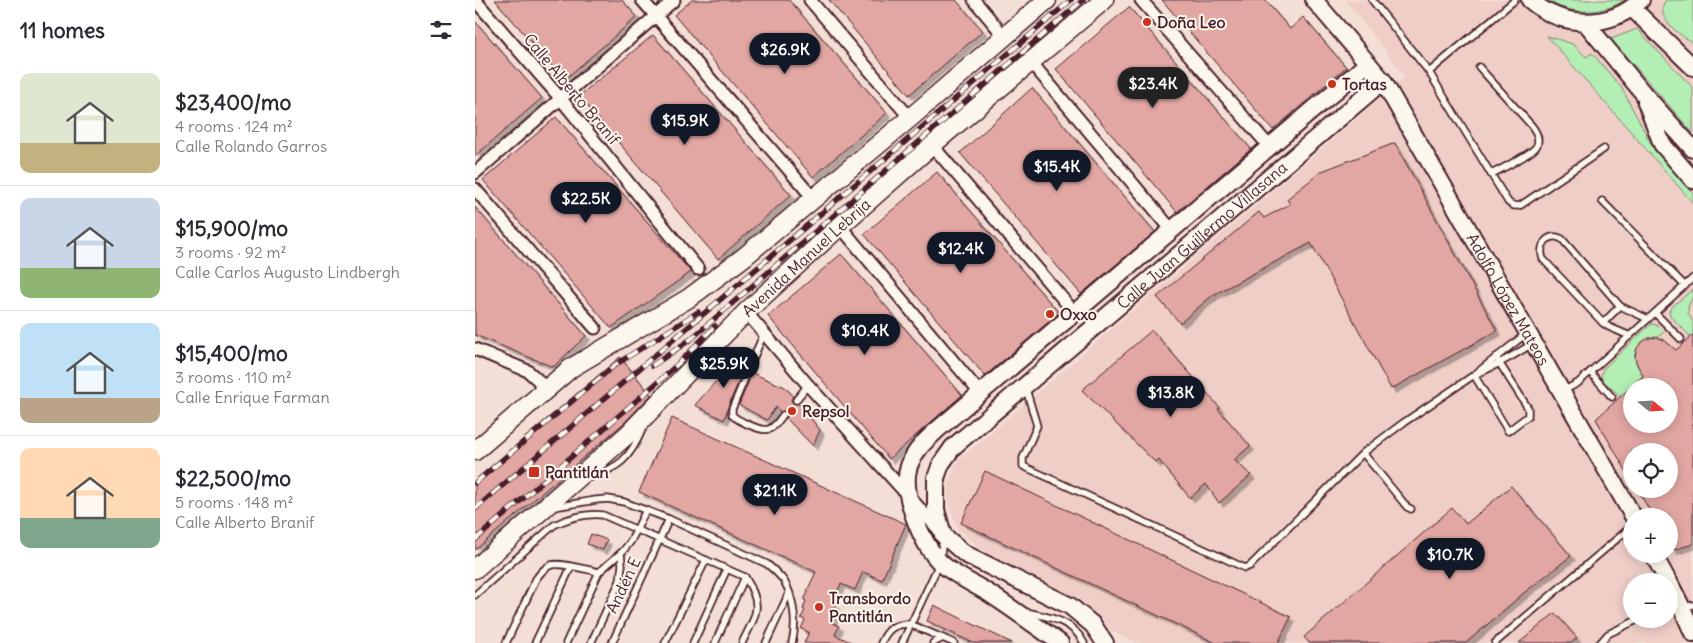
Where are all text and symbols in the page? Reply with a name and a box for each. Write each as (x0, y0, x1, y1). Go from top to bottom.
place label: Doña Leo (1157, 12, 1225, 32)
icon: filters (427, 16, 455, 44)
marker: Doña Leo (1141, 16, 1153, 28)
text: 11 homes (20, 17, 105, 44)
street label: Calle Alberto Branif (520, 29, 625, 149)
pin: $26.9K (744, 32, 826, 75)
text: $26.9K (760, 39, 810, 59)
pin: $23.4K (1112, 66, 1194, 109)
text: $23.4K (1129, 73, 1177, 93)
place label: Tortas (1342, 74, 1387, 94)
marker: Tortas (1326, 78, 1338, 90)
text: $23,400/mo (175, 89, 291, 116)
icon: home (60, 93, 120, 153)
pin: $15.9K (644, 104, 726, 146)
text: $15.9K (662, 110, 708, 130)
text: 4 rooms · 124 m² (175, 116, 293, 136)
text: Calle Rolando Garros (175, 136, 327, 156)
pin: $15.4K (1016, 150, 1098, 192)
text: $15.4K (1034, 156, 1080, 176)
street label: Calle Juan Guillermo Villasana (1113, 157, 1291, 313)
pin: $22.5K (545, 182, 627, 224)
text: $22.5K (562, 188, 610, 208)
street label: Avenida Manuel Lebrija (738, 194, 875, 321)
text: $15,900/mo (175, 215, 288, 242)
icon: home (60, 218, 120, 278)
street label: Adolfo López Mateos (1463, 230, 1554, 369)
pin: $12.4K (920, 232, 1002, 274)
text: $12.4K (938, 238, 984, 258)
text: 3 rooms · 92 m² (175, 242, 287, 262)
text: Calle Carlos Augusto Lindbergh (175, 262, 400, 282)
place label: Oxxo (1060, 304, 1097, 324)
marker: Oxxo (1044, 308, 1056, 320)
pin: $10.4K (824, 314, 906, 356)
text: $10.4K (841, 320, 889, 340)
text: $15,400/mo (175, 340, 288, 367)
icon: home (60, 343, 120, 403)
pin: $25.9K (683, 346, 765, 389)
text: $25.9K (699, 353, 749, 373)
text: 3 rooms · 110 m² (175, 367, 292, 387)
pin: $13.8K (1130, 376, 1212, 418)
north arrow (1623, 378, 1677, 432)
map controls (1623, 378, 1678, 628)
text: $13.8K (1148, 382, 1194, 402)
text: Calle Enrique Farman (175, 387, 330, 407)
place label: Repsol (802, 401, 849, 422)
marker: Repsol (786, 405, 798, 417)
button: locate (1623, 443, 1678, 498)
place label: Pantitlán (545, 462, 609, 482)
text: $22,500/mo (175, 465, 291, 492)
marker: Pantitlán (527, 465, 541, 479)
icon: home (60, 468, 120, 528)
pin: $21.1K (734, 474, 816, 516)
text: $21.1K (754, 480, 796, 500)
text: 5 rooms · 148 m² (175, 492, 294, 512)
button: + (1623, 508, 1678, 563)
text: Calle Alberto Branif (175, 512, 314, 532)
pin: $10.7K (1409, 538, 1491, 580)
text: $10.7K (1427, 544, 1473, 564)
street label: Andén E (601, 554, 645, 616)
button: − (1623, 573, 1678, 628)
place label: Transbordo Pantitlán (829, 588, 911, 626)
marker: Transbordo Pantitlán (813, 601, 825, 613)

